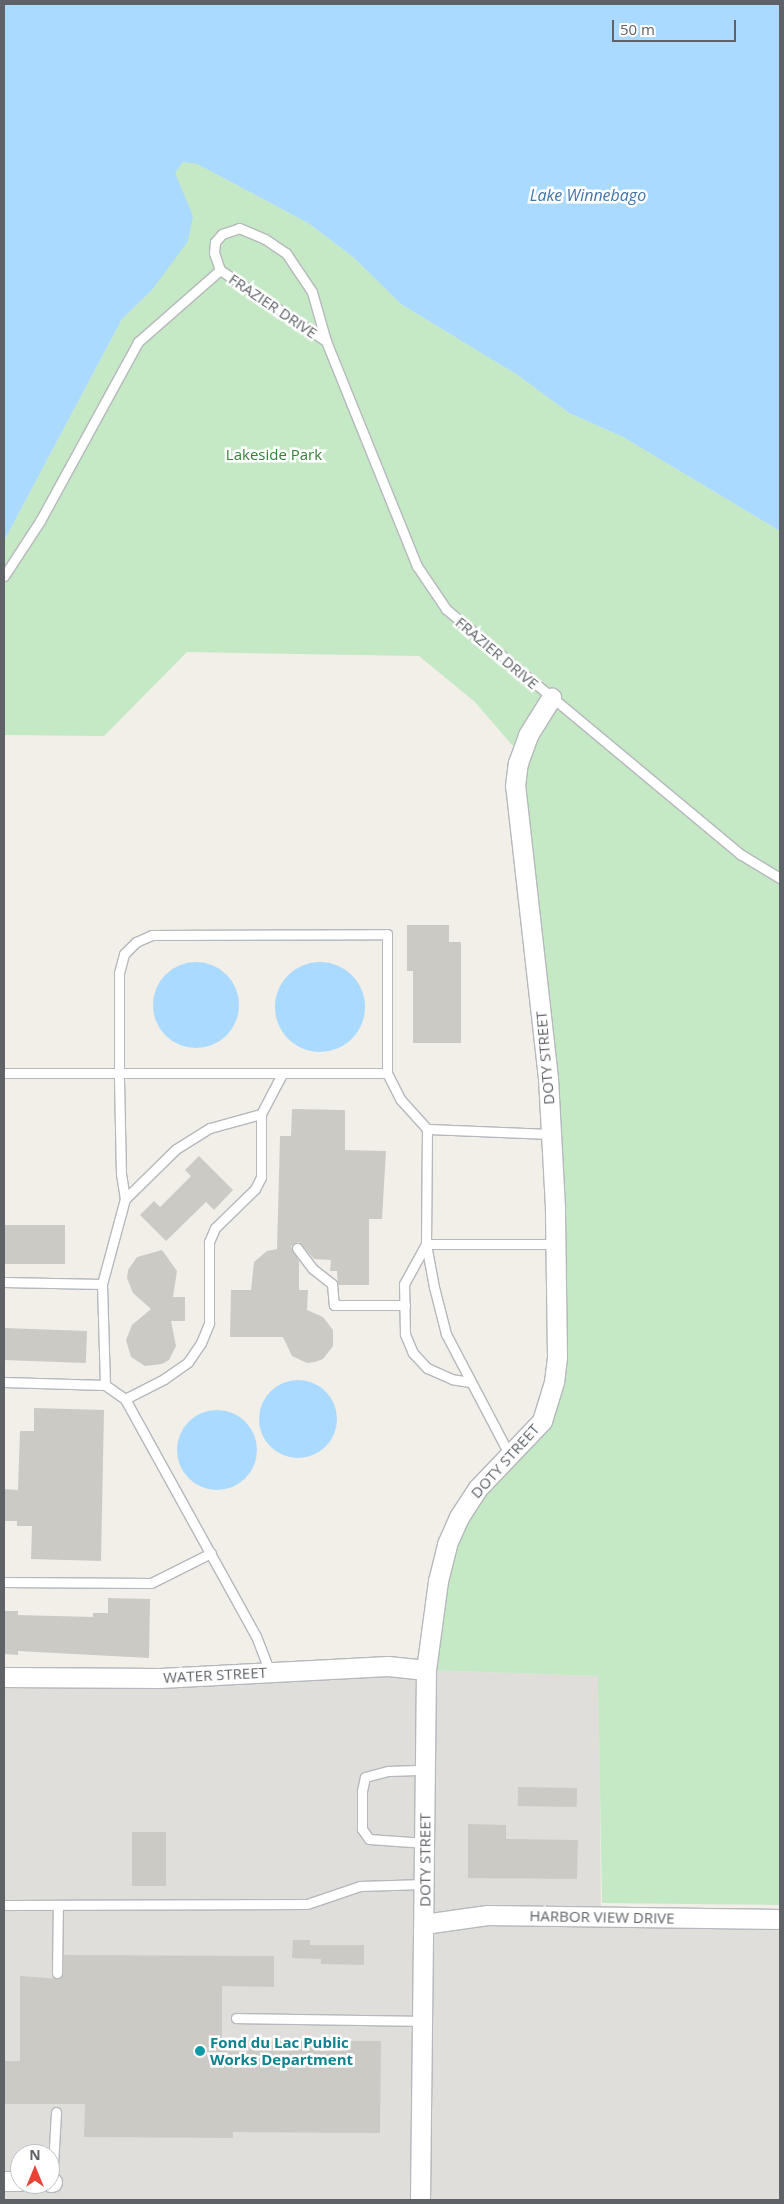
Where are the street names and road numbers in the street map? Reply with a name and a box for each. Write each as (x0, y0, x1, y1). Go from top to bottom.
street label: FRAZIER DRIVE (226, 270, 320, 342)
street label: FRAZIER DRIVE (452, 613, 542, 693)
street label: DOTY STREET (532, 1011, 558, 1105)
street label: DOTY STREET (467, 1420, 543, 1502)
street label: WATER STREET (163, 1663, 267, 1687)
street label: DOTY STREET (416, 1813, 434, 1907)
street label: HARBOR VIEW DRIVE (529, 1907, 675, 1927)

